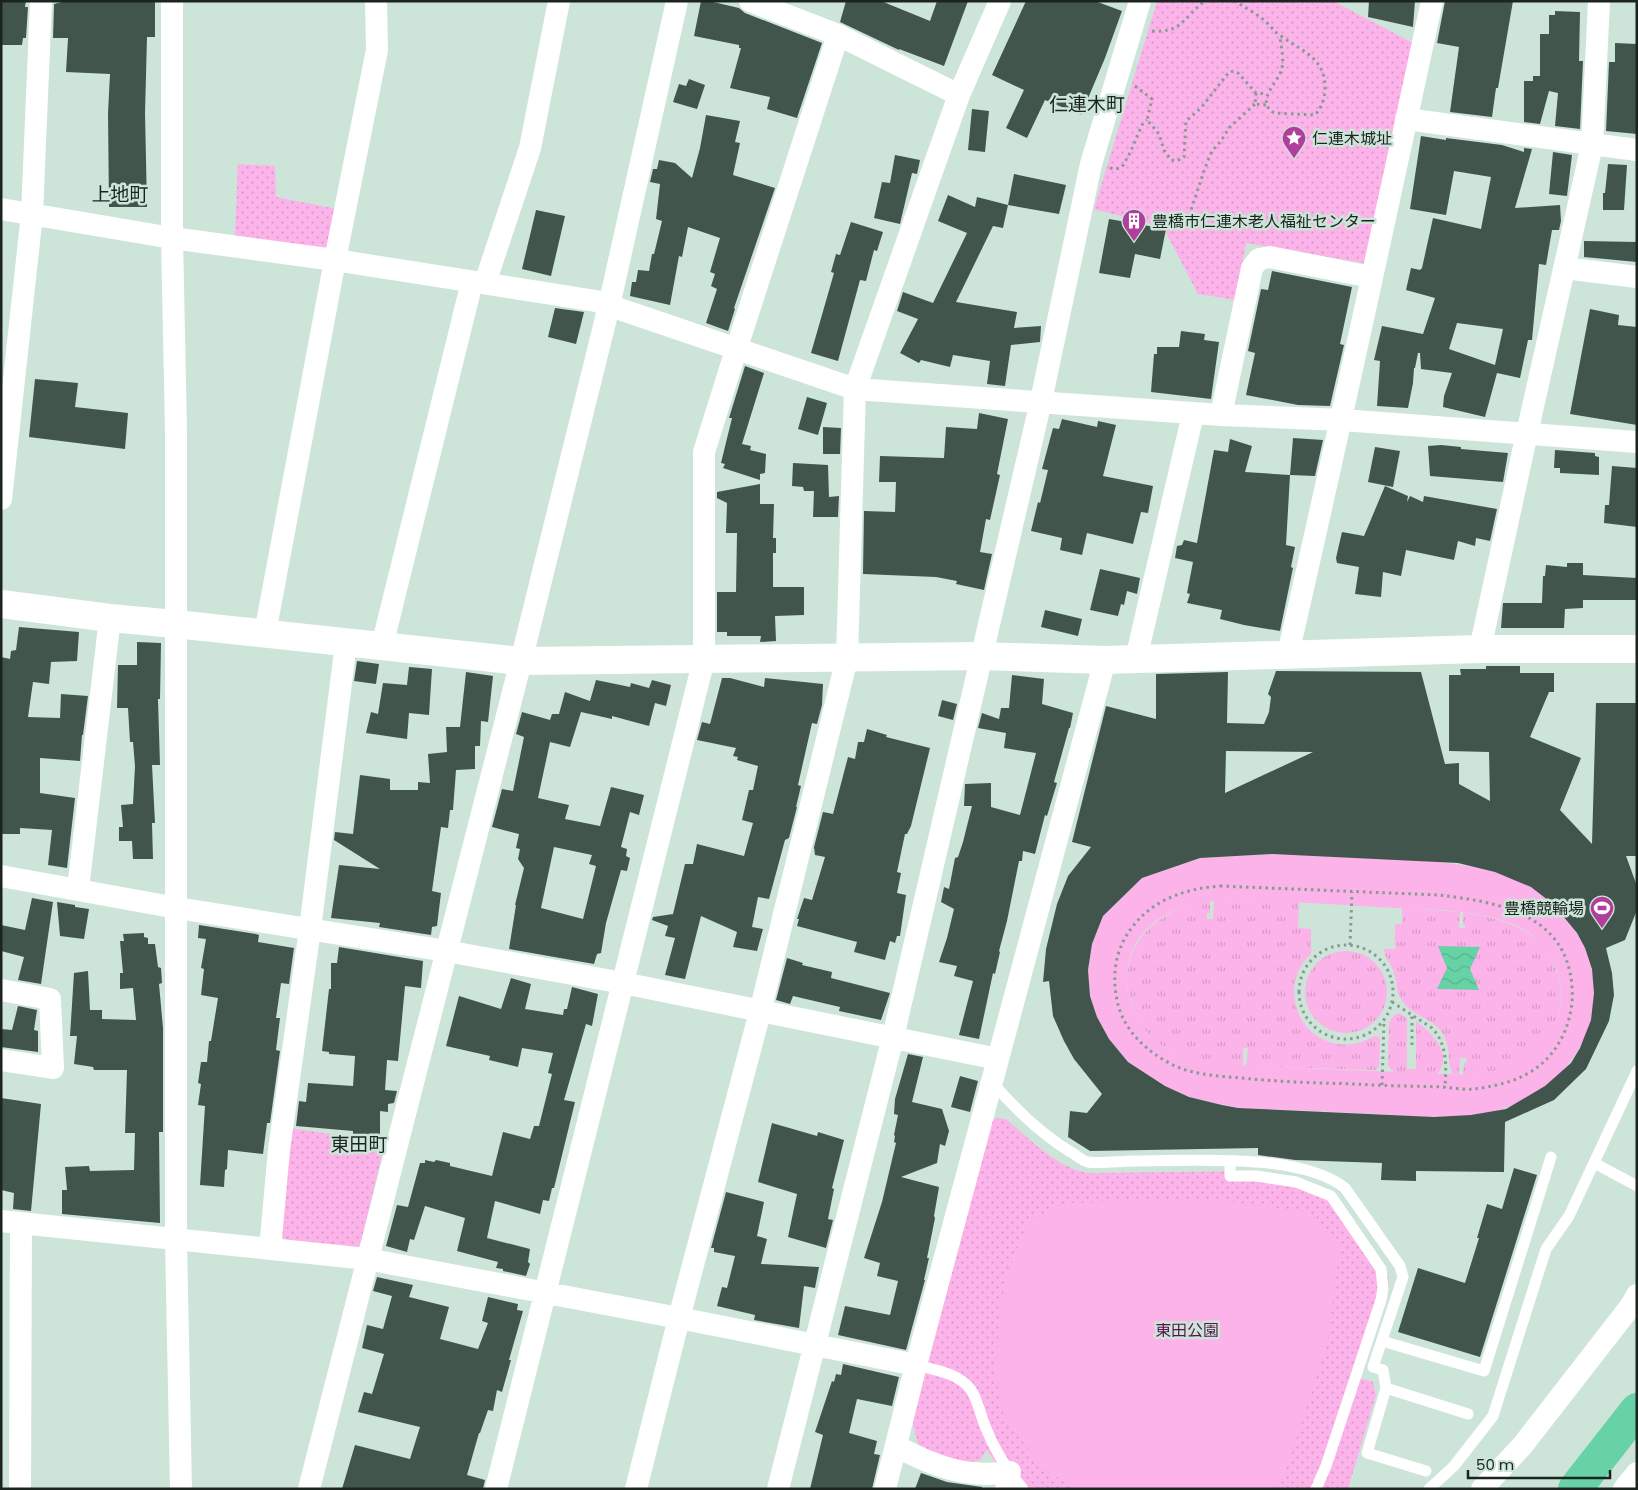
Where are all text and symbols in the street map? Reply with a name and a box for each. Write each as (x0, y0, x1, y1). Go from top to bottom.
district label: 仁連木町 (1049, 91, 1125, 118)
place icon: 仁連木城址 (1281, 125, 1307, 159)
place label: 仁連木城址 (1312, 127, 1392, 150)
district label: 上地町 (91, 181, 149, 208)
building icon: 豊橋市仁連木老人福祉センター (1121, 208, 1147, 242)
place label: 豊橋市仁連木老人福祉センター (1152, 210, 1376, 233)
sports icon: 豊橋競輪場 (1589, 895, 1615, 929)
place label: 豊橋競輪場 (1504, 897, 1584, 920)
district label: 東田町 (330, 1131, 388, 1158)
park label: 東田公園 (1155, 1319, 1219, 1342)
scale bar (1468, 1448, 1610, 1480)
text: 50 m (1476, 1454, 1514, 1475)

